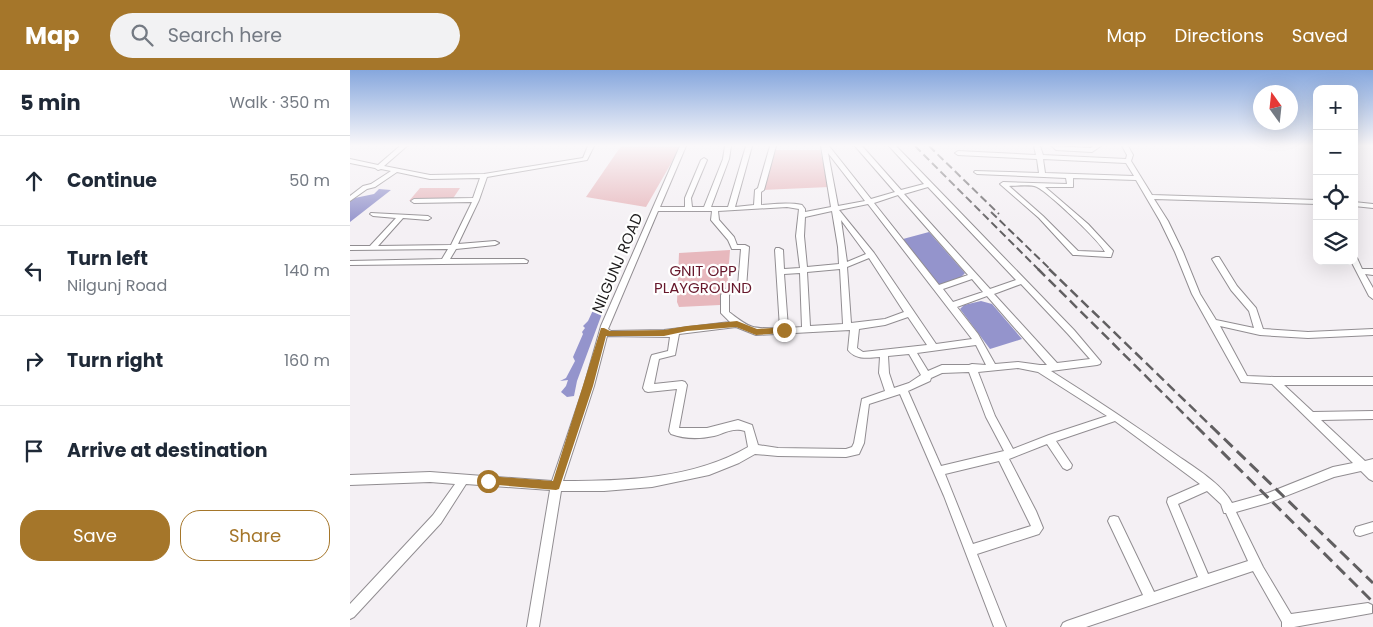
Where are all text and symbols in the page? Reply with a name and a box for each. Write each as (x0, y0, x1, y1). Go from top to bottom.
search box (110, 13, 460, 58)
text: Map (25, 19, 80, 52)
icon: search (128, 21, 156, 49)
text: Search here (168, 22, 282, 49)
text: Map (1107, 23, 1146, 48)
text: Directions (1174, 23, 1264, 48)
text: Saved (1292, 23, 1348, 48)
north arrow (1253, 85, 1298, 130)
map controls (1313, 85, 1358, 265)
button: + (1313, 85, 1358, 130)
text: 5 min (20, 88, 81, 117)
text: Walk · 350 m (229, 91, 330, 114)
button: − (1313, 130, 1358, 175)
icon: ahead (20, 167, 48, 195)
text: Continue (67, 167, 157, 194)
text: 50 m (289, 169, 330, 192)
button: locate (1313, 175, 1358, 220)
street label: NILGUNJ ROAD (587, 210, 647, 316)
button: layers (1313, 220, 1358, 265)
text: Turn left (67, 245, 148, 272)
icon: left (20, 257, 48, 285)
text: 140 m (284, 259, 330, 282)
park label: GNIT OPP PLAYGROUND (654, 260, 752, 298)
text: Nilgunj Road (67, 274, 167, 297)
route end (773, 319, 796, 342)
icon: right (20, 347, 48, 375)
text: Turn right (67, 347, 163, 374)
text: 160 m (284, 349, 330, 372)
icon: arrive (20, 437, 48, 465)
text: Arrive at destination (67, 437, 268, 464)
route start (477, 470, 500, 493)
button: Save (20, 510, 170, 561)
button: Share (180, 510, 330, 561)

